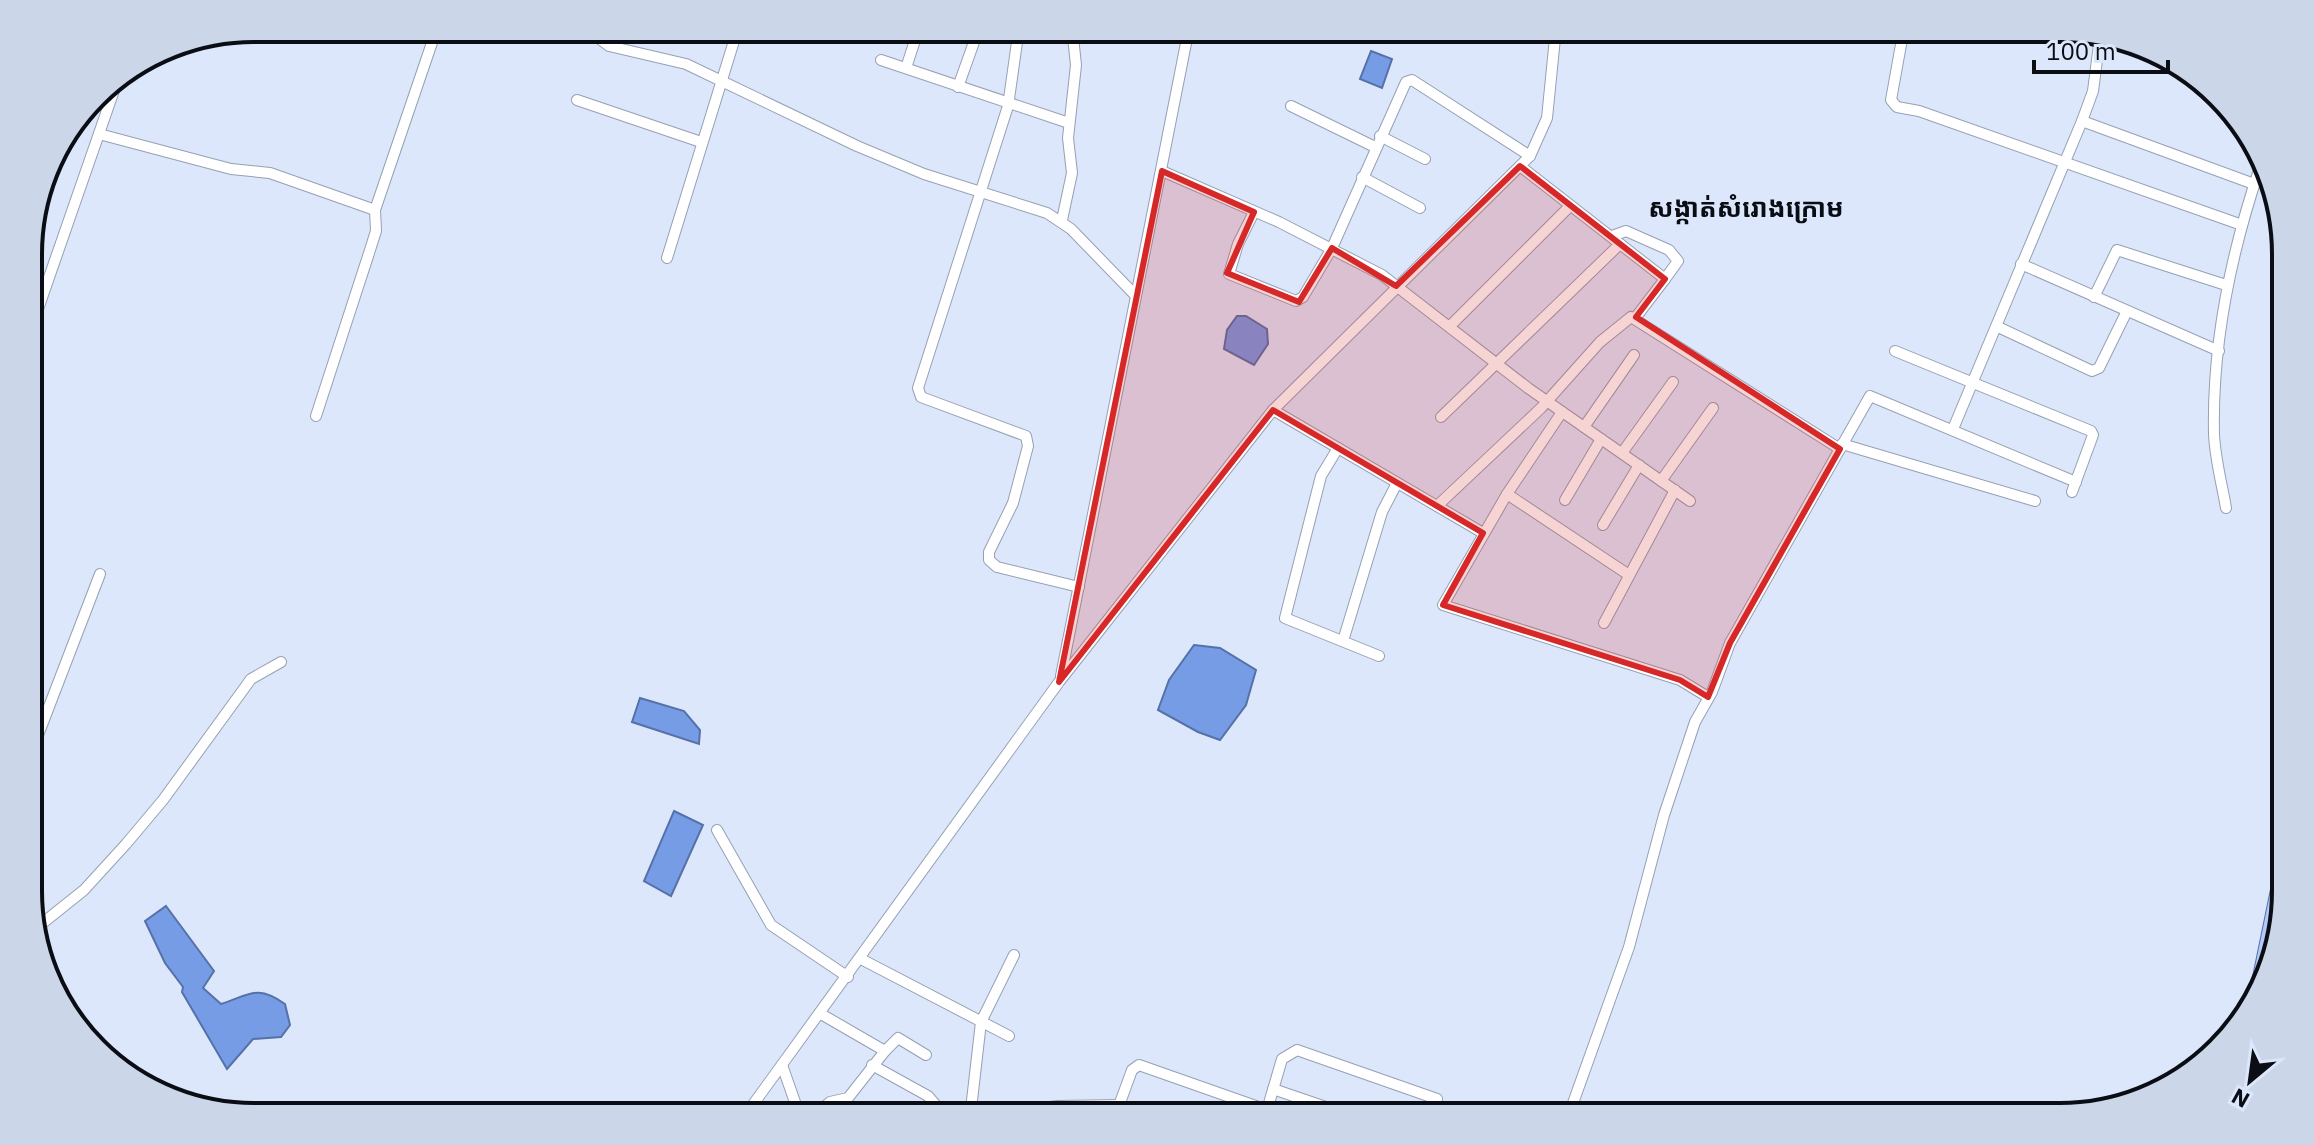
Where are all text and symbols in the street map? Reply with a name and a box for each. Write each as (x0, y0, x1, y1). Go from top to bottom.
scale bar (2034, 24, 2168, 74)
text: 100 m (2046, 35, 2116, 67)
district label: សង្កាត់សំរោងក្រោម (1648, 190, 1844, 225)
north arrow (2210, 1041, 2290, 1121)
text: N (2226, 1082, 2254, 1115)

